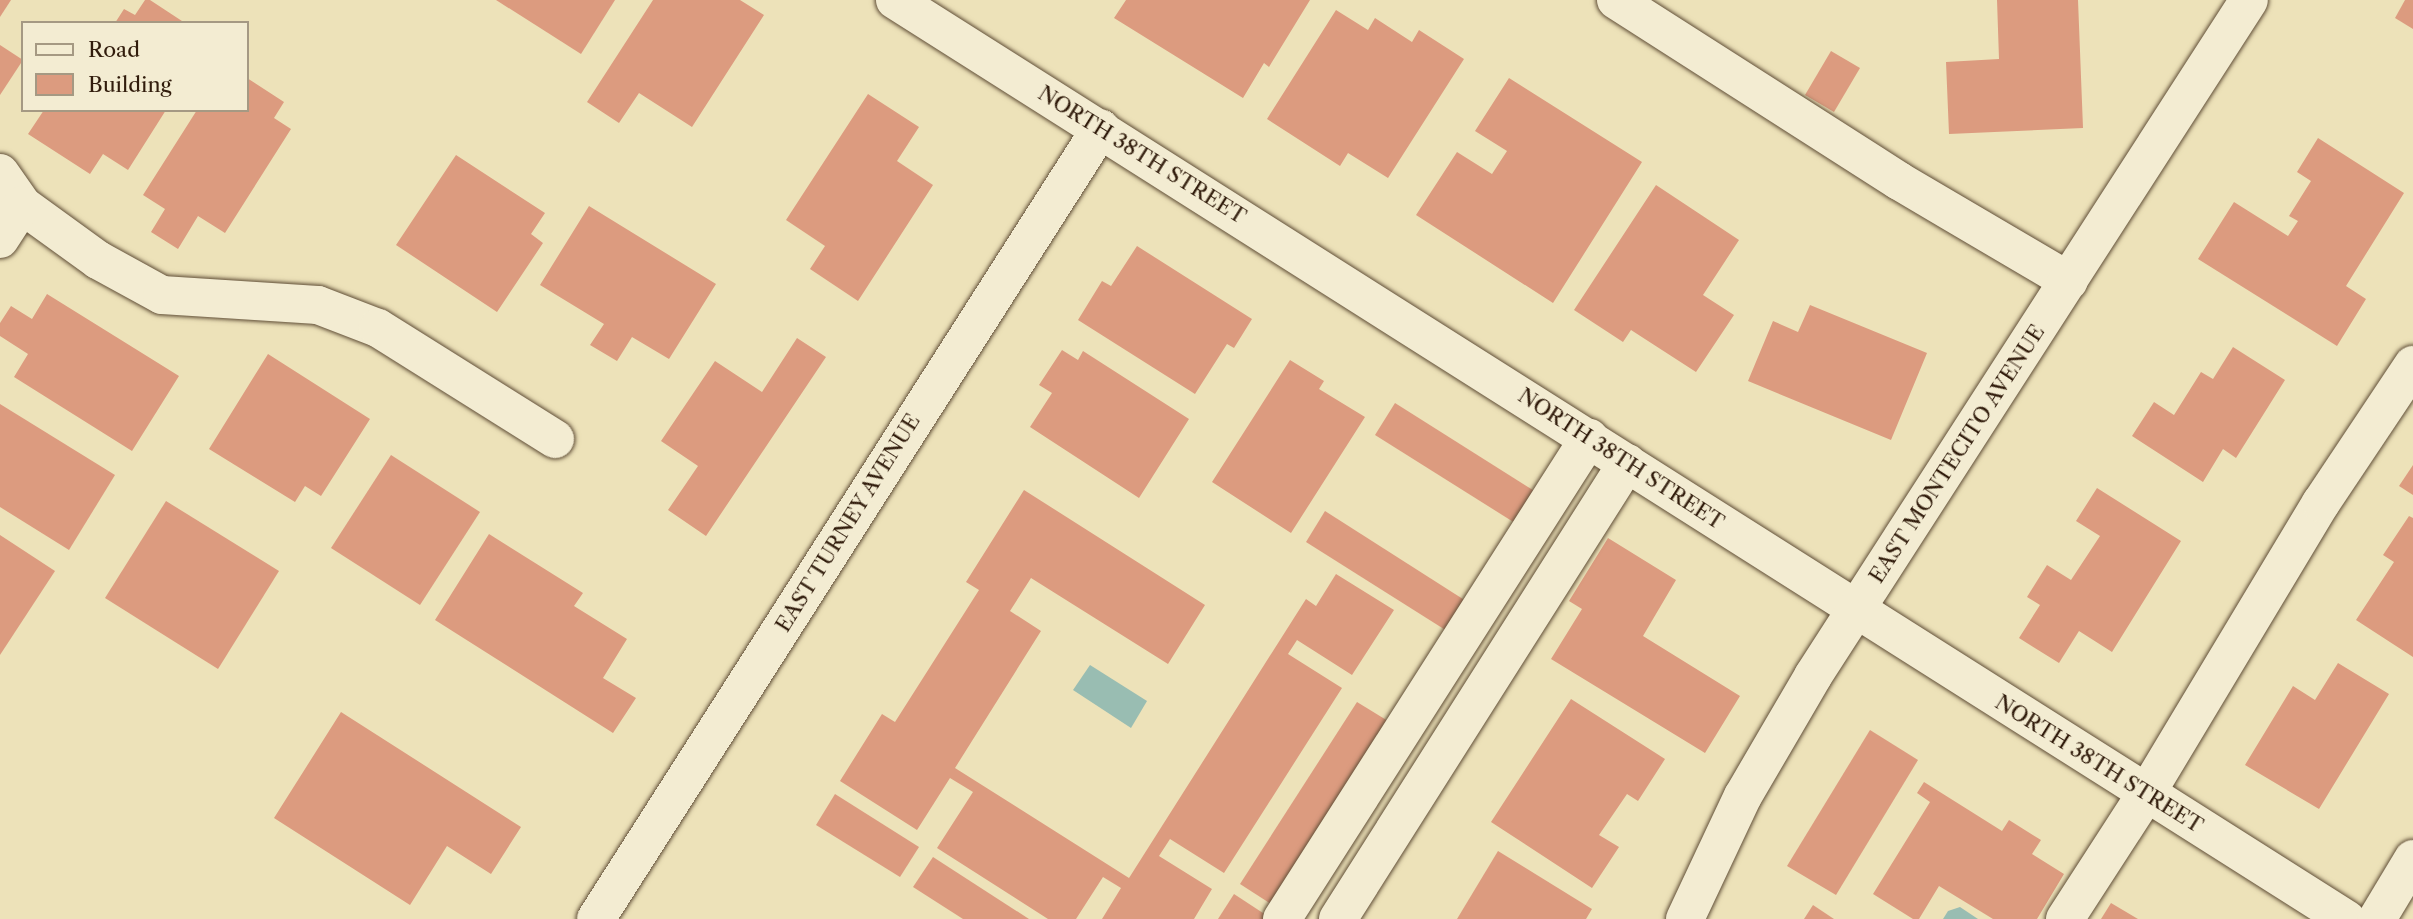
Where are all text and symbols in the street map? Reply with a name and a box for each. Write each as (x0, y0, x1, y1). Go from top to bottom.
legend (21, 21, 248, 112)
text: Road (88, 37, 140, 62)
text: Building (88, 72, 172, 97)
street label: NORTH 38TH STREET (1033, 81, 1251, 229)
street label: EAST MONTECITO AVENUE (1864, 320, 2050, 588)
street label: NORTH 38TH STREET (1513, 383, 1729, 535)
street label: EAST TURNEY AVENUE (770, 408, 926, 638)
street label: NORTH 38TH STREET (1990, 690, 2208, 838)

